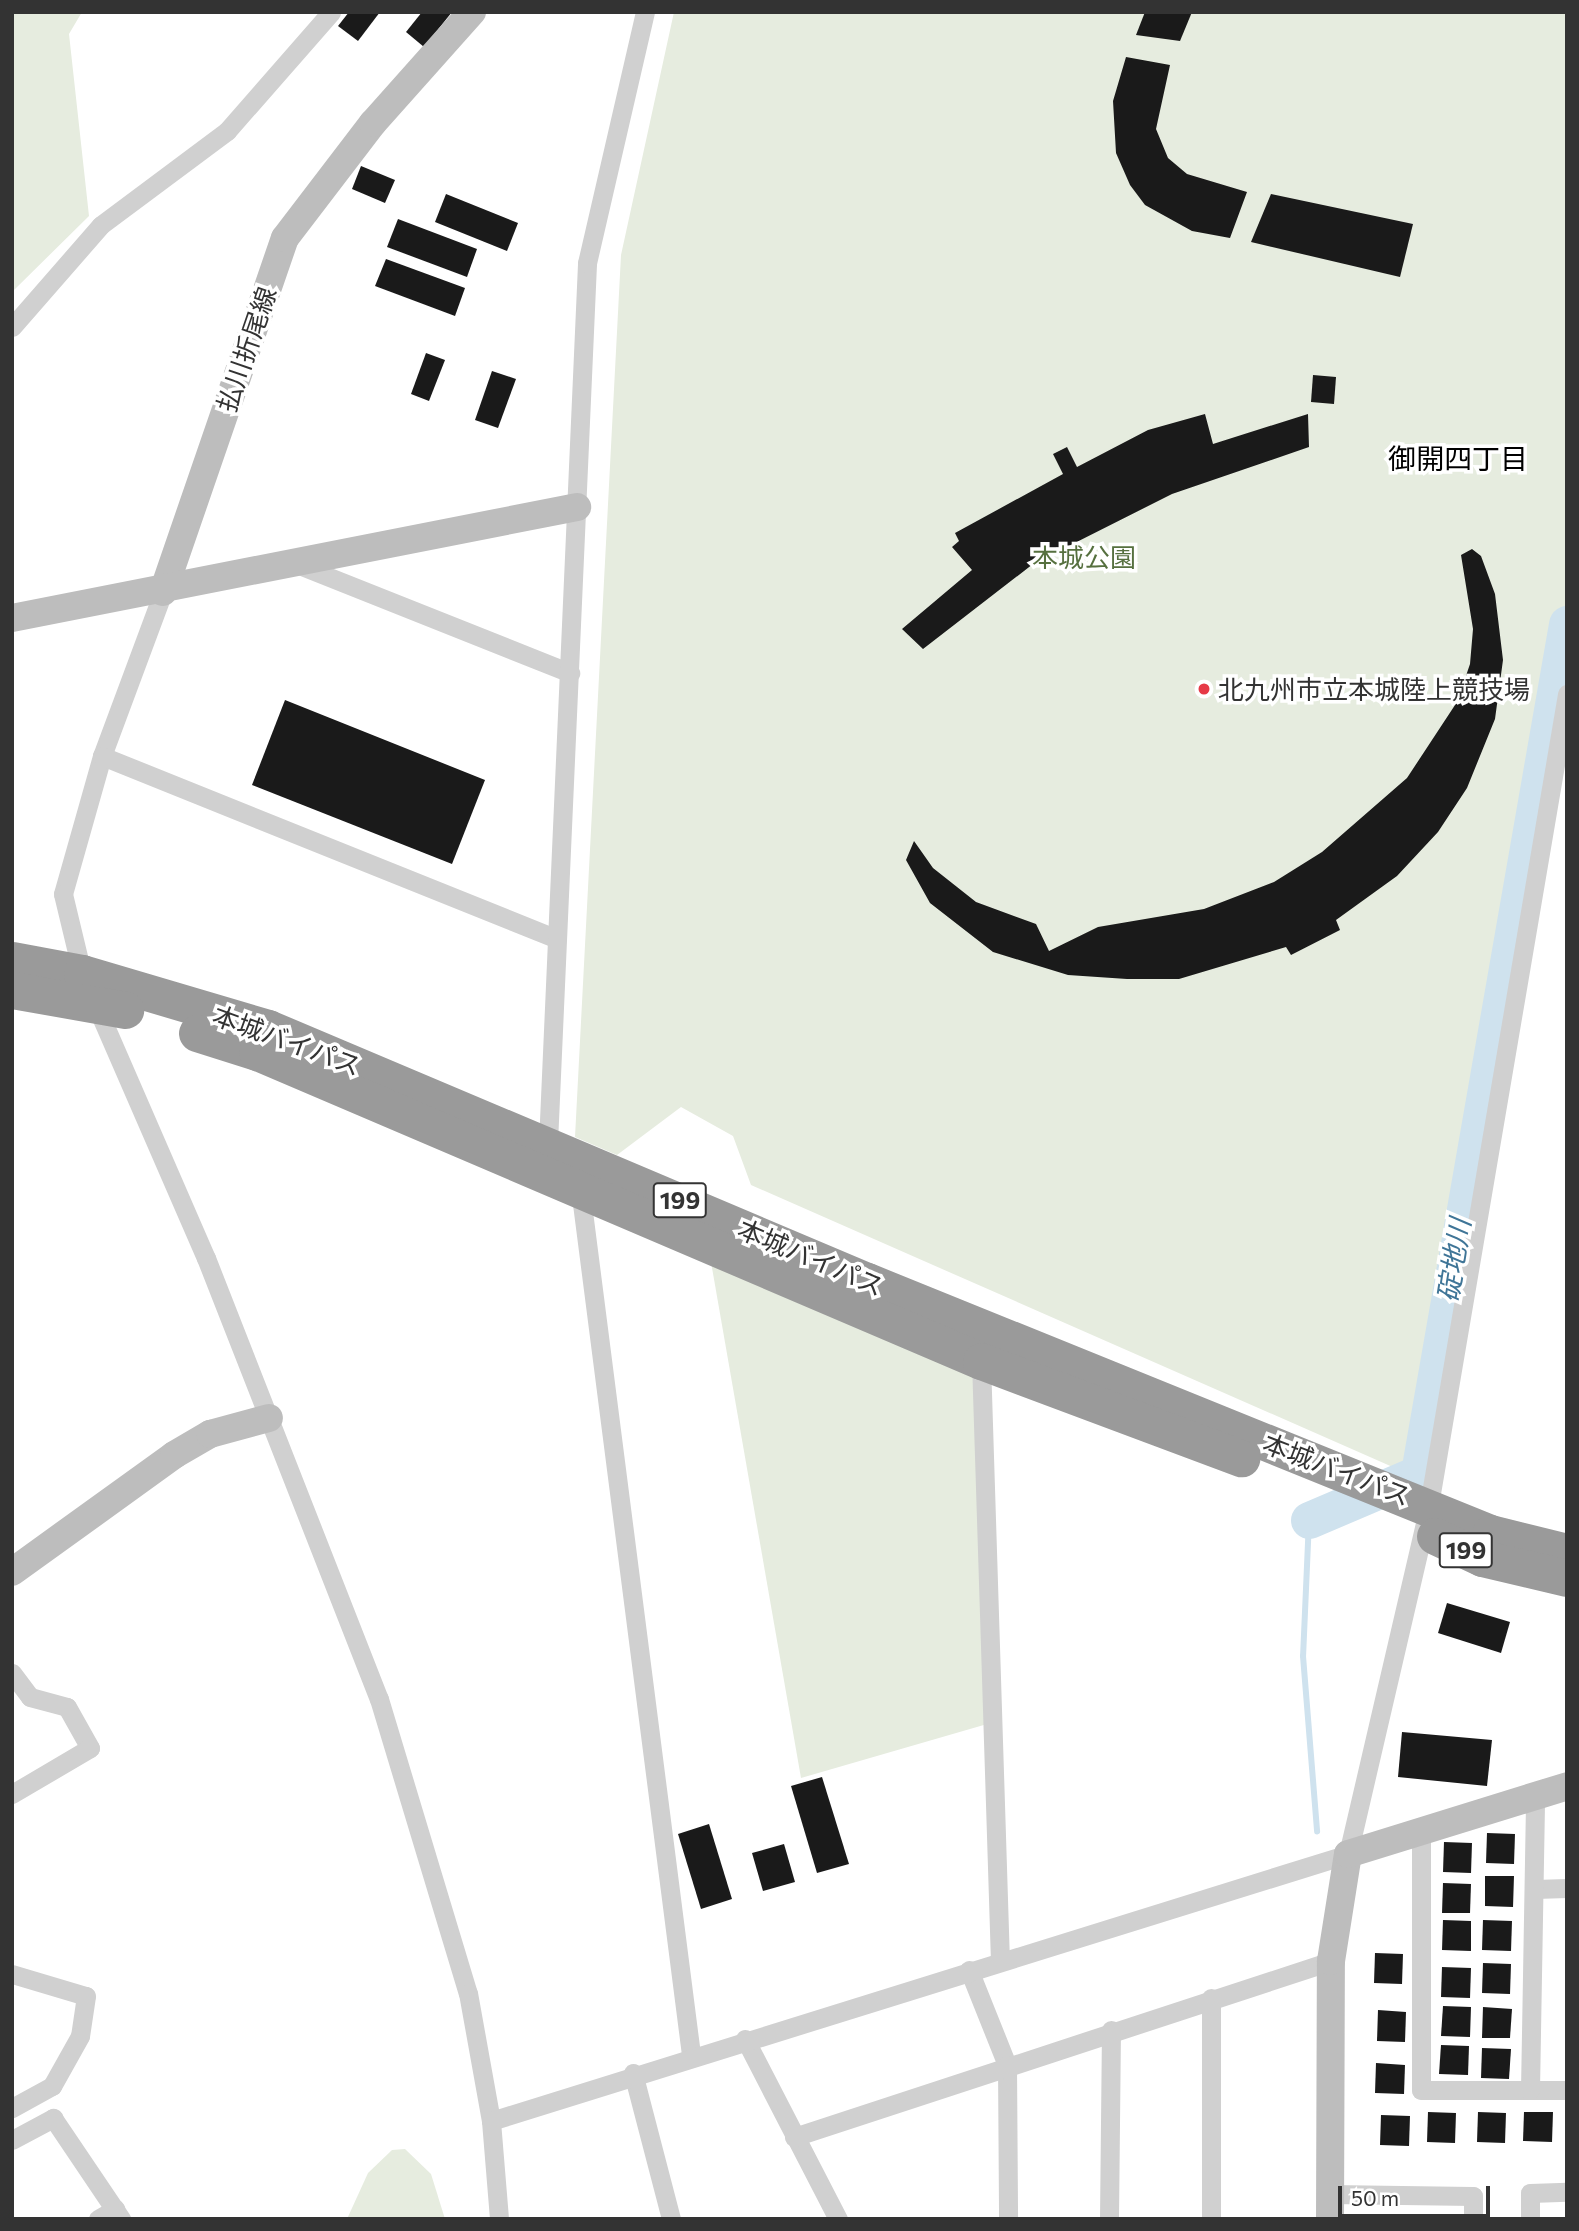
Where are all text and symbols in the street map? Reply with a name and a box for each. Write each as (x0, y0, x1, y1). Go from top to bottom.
street label: 払川折尾線 (210, 282, 282, 416)
district label: 御開四丁目 (1388, 441, 1528, 475)
park label: 本城公園 (1032, 541, 1136, 573)
place label: 北九州市立本城陸上競技場 (1218, 673, 1530, 705)
marker: 北九州市立本城陸上競技場 (1196, 681, 1212, 697)
street label: 本城バイパス (208, 999, 366, 1081)
road number: 199 (652, 1180, 708, 1220)
street label: 本城バイパス (733, 1212, 889, 1302)
water label: 碇地川 (1430, 1216, 1476, 1304)
street label: 本城バイパス (1259, 1426, 1415, 1512)
road number: 199 (1438, 1530, 1494, 1570)
scale bar (1341, 2172, 1493, 2216)
text: 50 m (1351, 2185, 1399, 2210)

